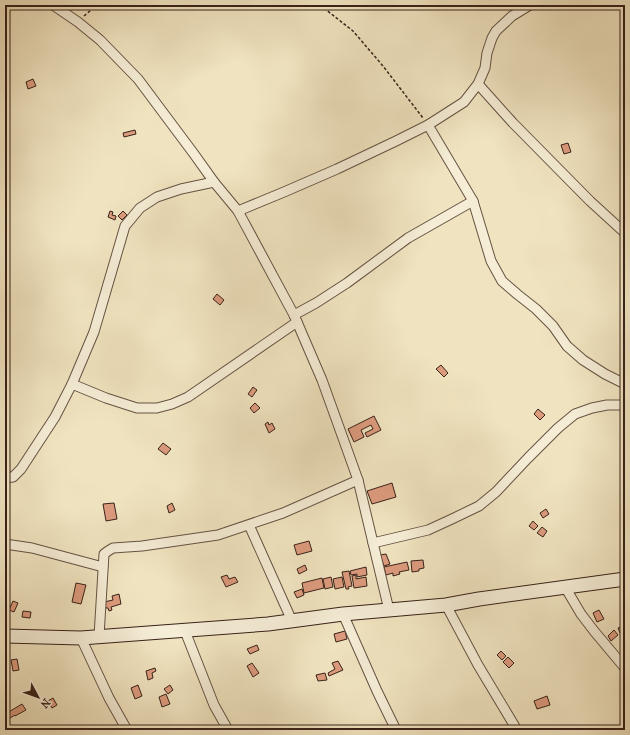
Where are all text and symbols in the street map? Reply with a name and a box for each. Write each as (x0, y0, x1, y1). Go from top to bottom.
north arrow (18, 677, 58, 717)
text: N (37, 696, 53, 711)

